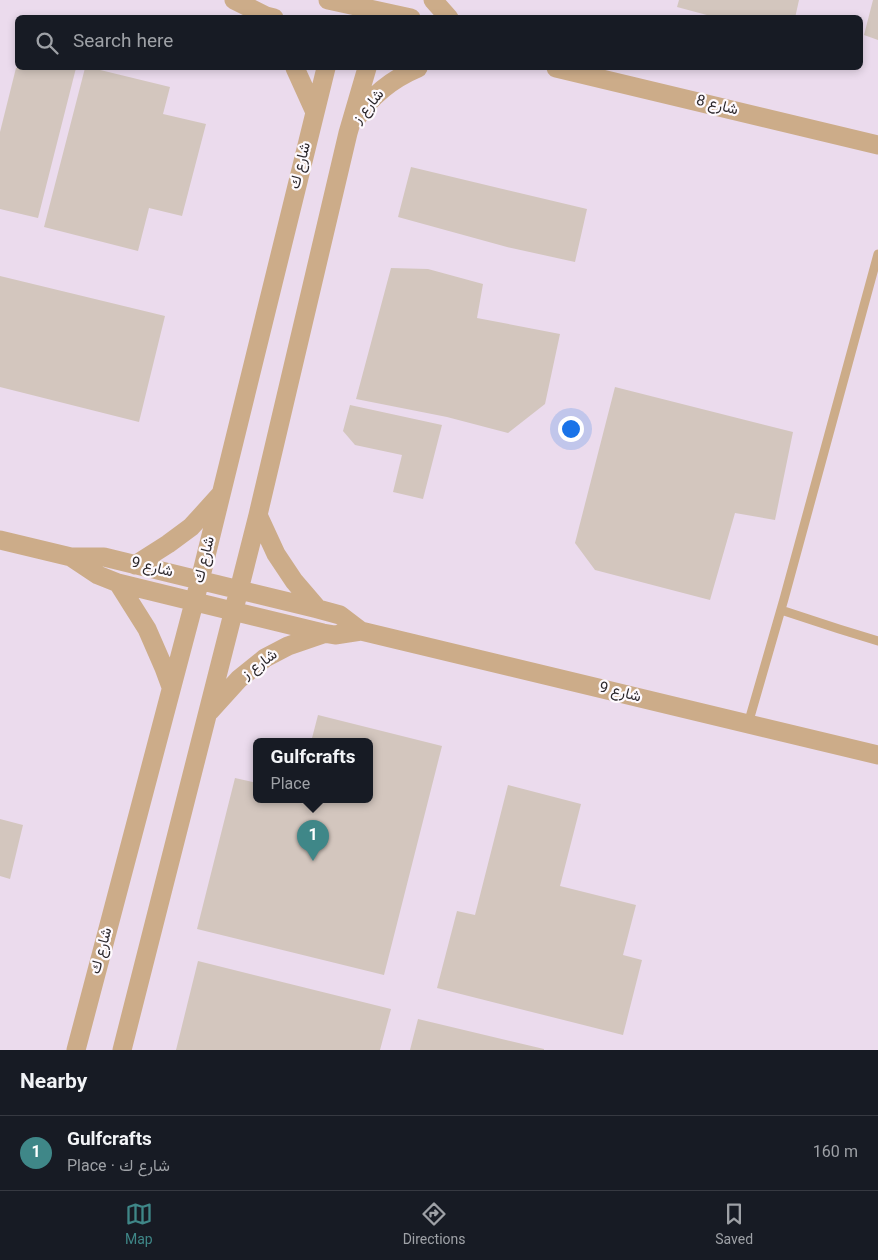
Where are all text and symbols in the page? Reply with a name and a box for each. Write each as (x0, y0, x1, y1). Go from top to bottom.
search box (15, 15, 863, 70)
text: Search here (73, 28, 173, 57)
icon: search (33, 29, 61, 57)
street label: شارع ز (347, 84, 391, 130)
street label: شارع 8 (694, 90, 741, 122)
street label: شارع ك (284, 140, 318, 192)
your location (558, 416, 584, 442)
street label: شارع ك (188, 534, 222, 586)
street label: شارع 9 (129, 552, 176, 584)
street label: شارع ز (237, 644, 283, 686)
street label: شارع 9 (597, 677, 644, 709)
popup (253, 738, 373, 803)
text: Gulfcrafts (271, 744, 355, 773)
text: Place (271, 773, 310, 798)
pin: 1 (297, 820, 329, 861)
street label: شارع ك (85, 925, 119, 977)
text: Nearby (20, 1066, 87, 1099)
text: Gulfcrafts (67, 1126, 152, 1155)
text: 1 (31, 1141, 41, 1166)
text: 160 m (813, 1141, 858, 1166)
text: Place · شارع ك (67, 1155, 170, 1180)
tab: Map (125, 1200, 153, 1252)
tab: Directions (403, 1200, 466, 1252)
tab: Saved (715, 1200, 753, 1252)

